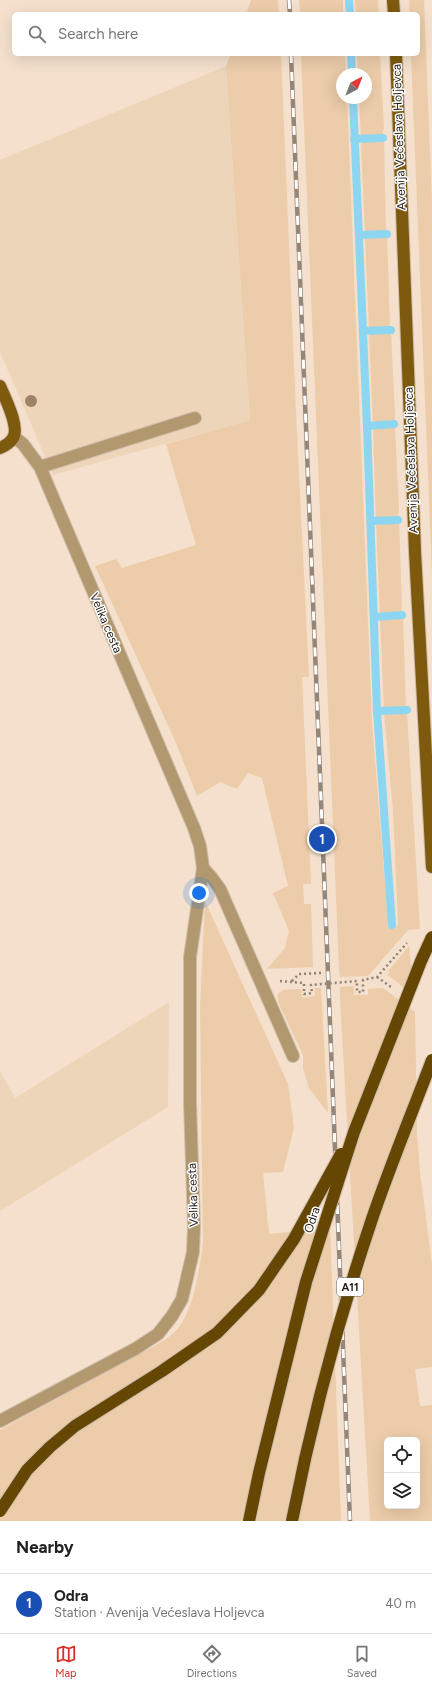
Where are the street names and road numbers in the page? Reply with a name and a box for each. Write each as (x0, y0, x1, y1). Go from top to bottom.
street label: Avenija Većeslava Holjevca (389, 64, 409, 210)
street label: Avenija Većeslava Holjevca (401, 387, 421, 533)
street label: Velika cesta (87, 591, 125, 655)
street label: Velika cesta (185, 1163, 201, 1227)
street label: Odra (301, 1205, 323, 1235)
road number: A11 (337, 1278, 363, 1296)

